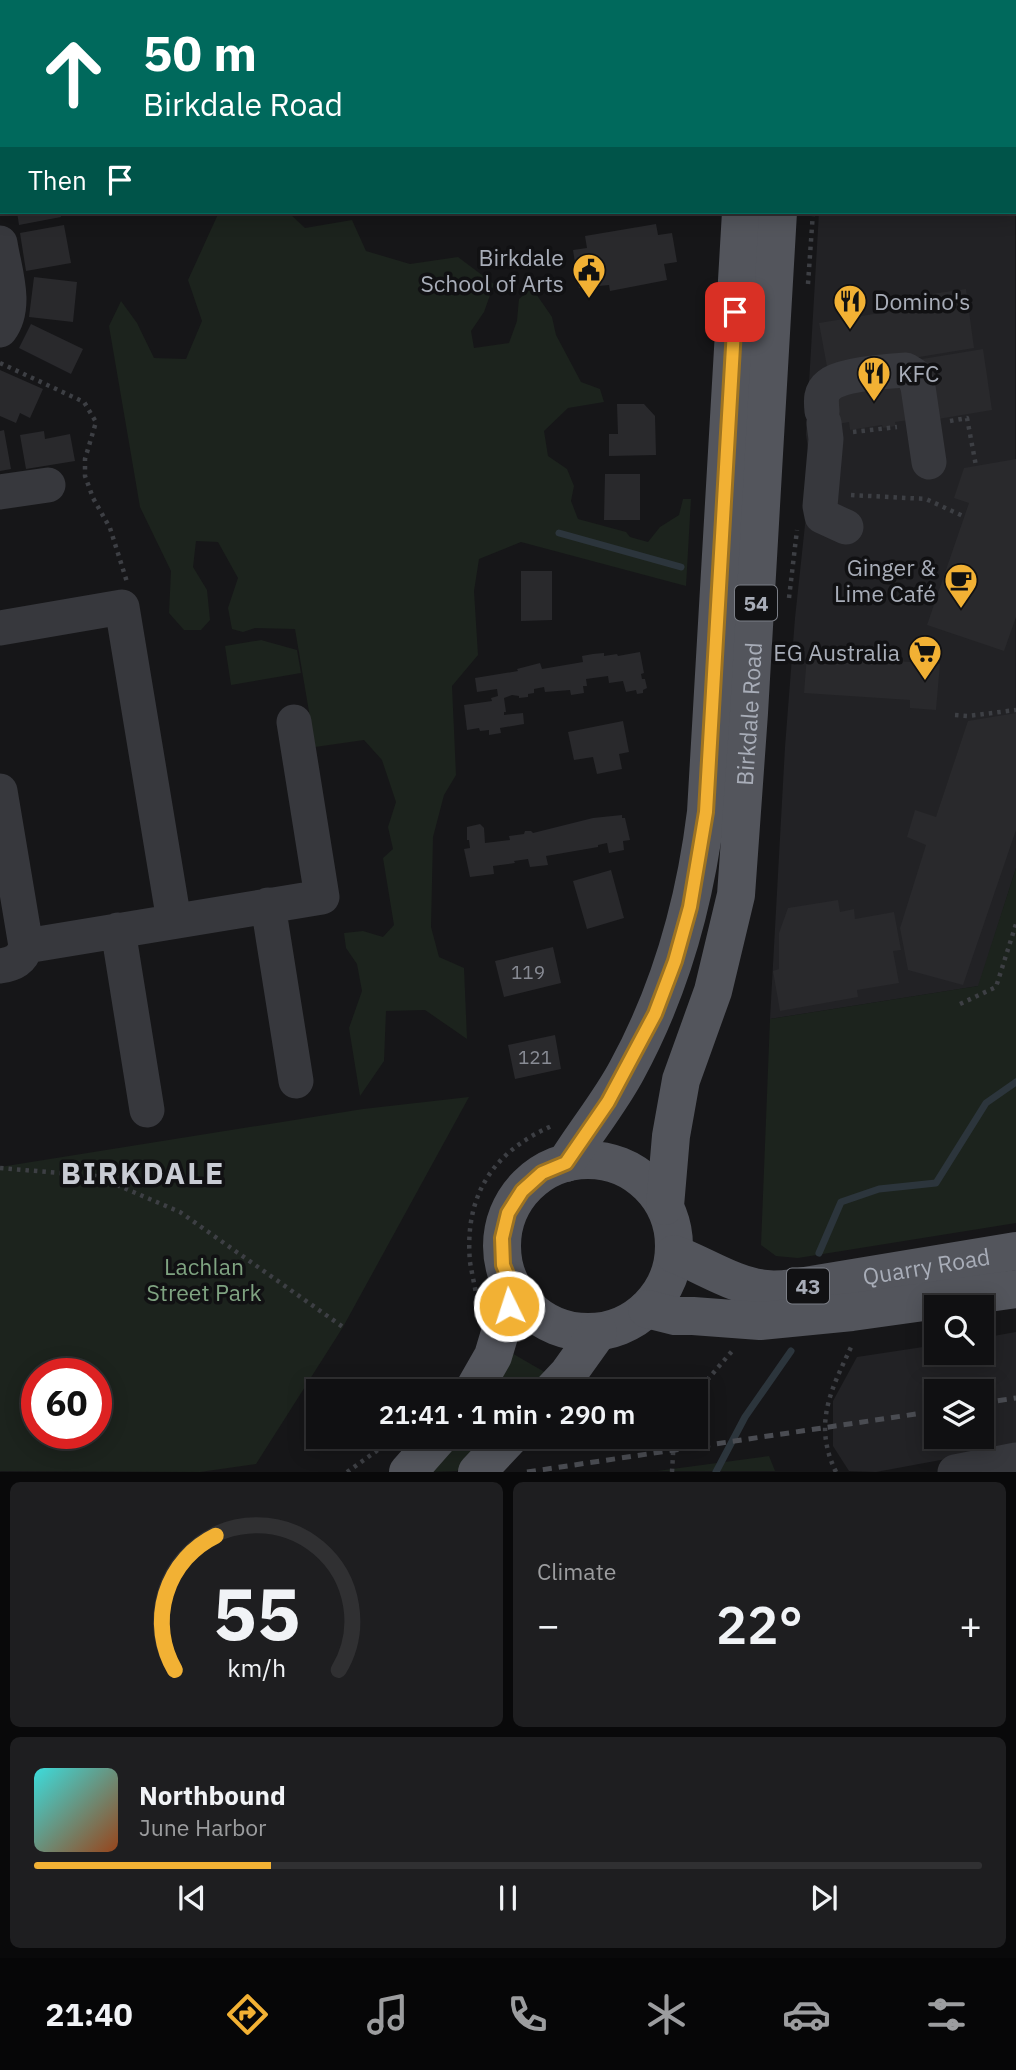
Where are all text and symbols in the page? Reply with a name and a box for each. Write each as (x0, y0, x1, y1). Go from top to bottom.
text: 50 m (143, 21, 257, 84)
icon: ahead (28, 28, 119, 119)
text: Birkdale Road (143, 83, 343, 125)
icon: arrive (101, 161, 139, 199)
text: Then (28, 163, 87, 197)
place label: Birkdale School of Arts (420, 242, 564, 298)
public building icon: Birkdale School of Arts (570, 251, 608, 300)
pin (705, 282, 765, 342)
restaurant icon: Domino's (831, 282, 869, 331)
place label: Domino's (874, 286, 970, 316)
icon: arrive (716, 293, 754, 331)
restaurant icon: KFC (855, 354, 893, 403)
place label: KFC (898, 358, 939, 388)
place label: Ginger & Lime Café (834, 552, 936, 608)
cafe icon: Ginger & Lime Café (942, 561, 980, 610)
road number: 54 (735, 586, 777, 620)
supermarket icon: EG Australia (906, 633, 944, 682)
place label: EG Australia (773, 637, 900, 667)
street label: Birkdale Road (729, 641, 768, 787)
house number: 119 (511, 960, 545, 984)
house number: 121 (518, 1045, 552, 1069)
district label: BIRKDALE (61, 1153, 225, 1192)
street label: Quarry Road (860, 1241, 992, 1291)
park label: Lachlan Street Park (146, 1251, 262, 1307)
road number: 43 (787, 1268, 829, 1304)
position arrow (472, 1269, 546, 1343)
map controls (924, 1295, 994, 1449)
button: search (924, 1295, 994, 1365)
speed limit sign: 60 (21, 1358, 112, 1449)
button: layers (924, 1379, 994, 1449)
text: 21:41 · 1 min · 290 m (379, 1397, 635, 1431)
text: Climate (537, 1556, 616, 1586)
text: 55 (213, 1566, 300, 1661)
text: 22° (716, 1591, 803, 1658)
text: − (537, 1600, 560, 1649)
text: + (959, 1600, 982, 1649)
text: km/h (227, 1651, 286, 1684)
text: Northbound (139, 1778, 286, 1812)
text: June Harbor (139, 1812, 267, 1842)
icon: previous (173, 1879, 211, 1917)
icon: pause (489, 1879, 527, 1917)
icon: next (805, 1879, 843, 1917)
icon: directions (223, 1990, 272, 2039)
icon: music (363, 1990, 412, 2039)
icon: phone (503, 1990, 552, 2039)
icon: climate (642, 1990, 691, 2039)
icon: car (782, 1990, 831, 2039)
icon: filters (922, 1990, 971, 2039)
text: 21:40 (45, 1993, 133, 2035)

